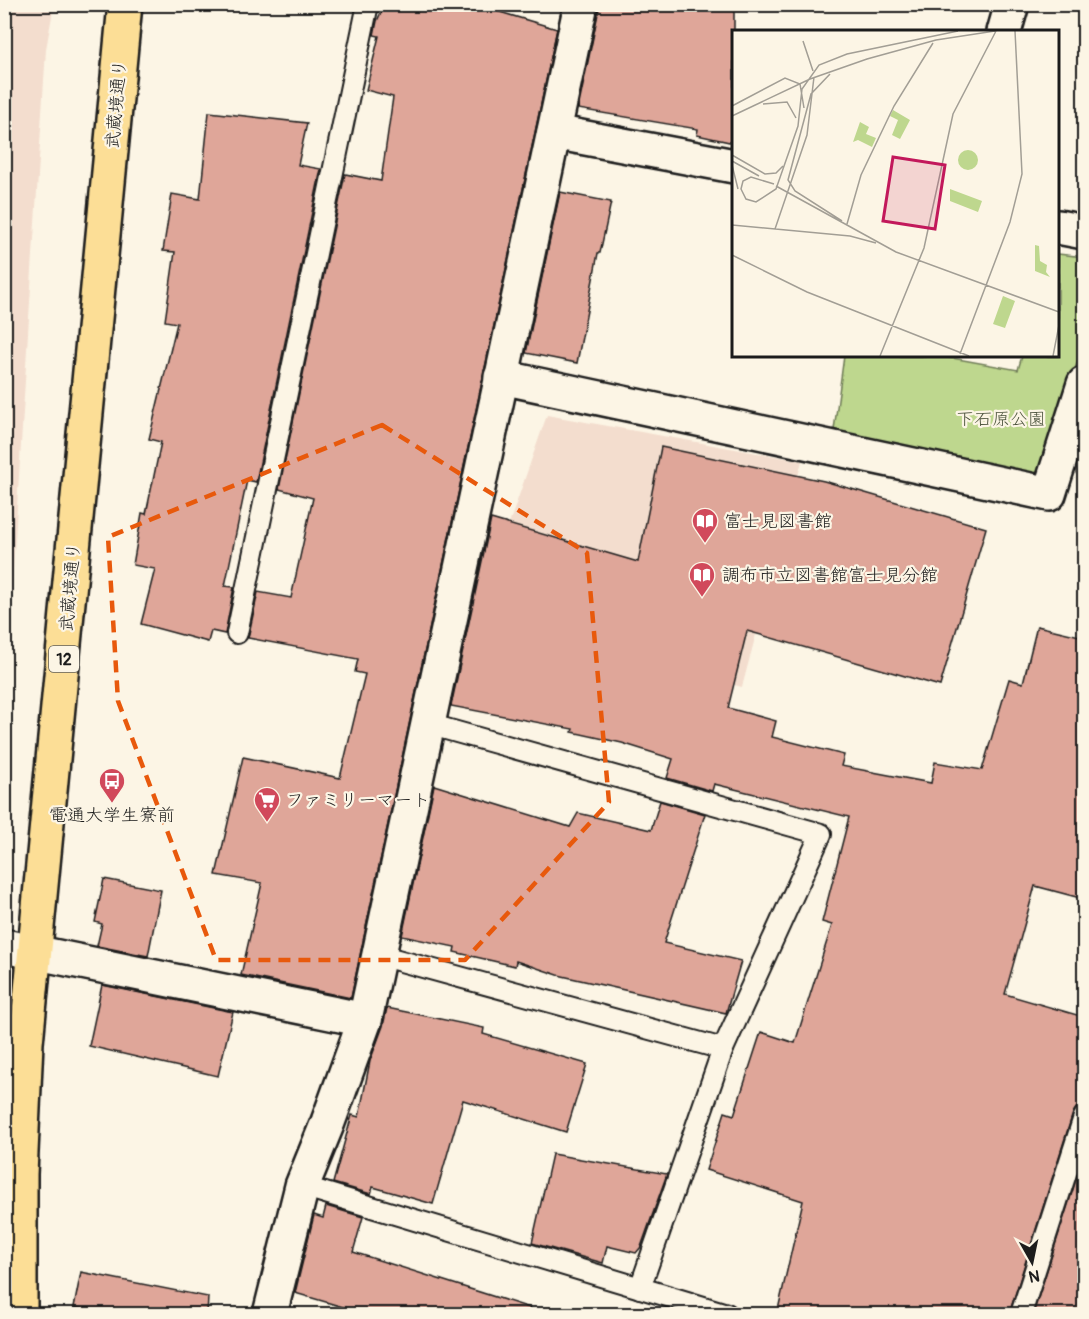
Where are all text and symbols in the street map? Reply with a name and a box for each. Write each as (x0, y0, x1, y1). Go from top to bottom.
inset map (732, 30, 1059, 357)
street label: 武蔵境通り (101, 58, 132, 150)
park label: 下石原公園 (956, 408, 1046, 431)
library icon: 富士見図書館 (690, 506, 720, 544)
place label: 富士見図書館 (724, 510, 832, 533)
street label: 武蔵境通り (55, 541, 86, 633)
library icon: 調布市立図書館富士見分館 (687, 560, 717, 598)
place label: 調布市立図書館富士見分館 (722, 564, 938, 587)
road number: 12 (49, 646, 79, 672)
bus stop icon: 電通大学生寮前 (97, 766, 127, 804)
supermarket icon: ファミリーマート (252, 785, 282, 823)
place label: ファミリーマート (286, 789, 430, 812)
place label: 電通大学生寮前 (49, 804, 175, 827)
north arrow (1002, 1232, 1062, 1292)
text: N (1027, 1265, 1041, 1287)

